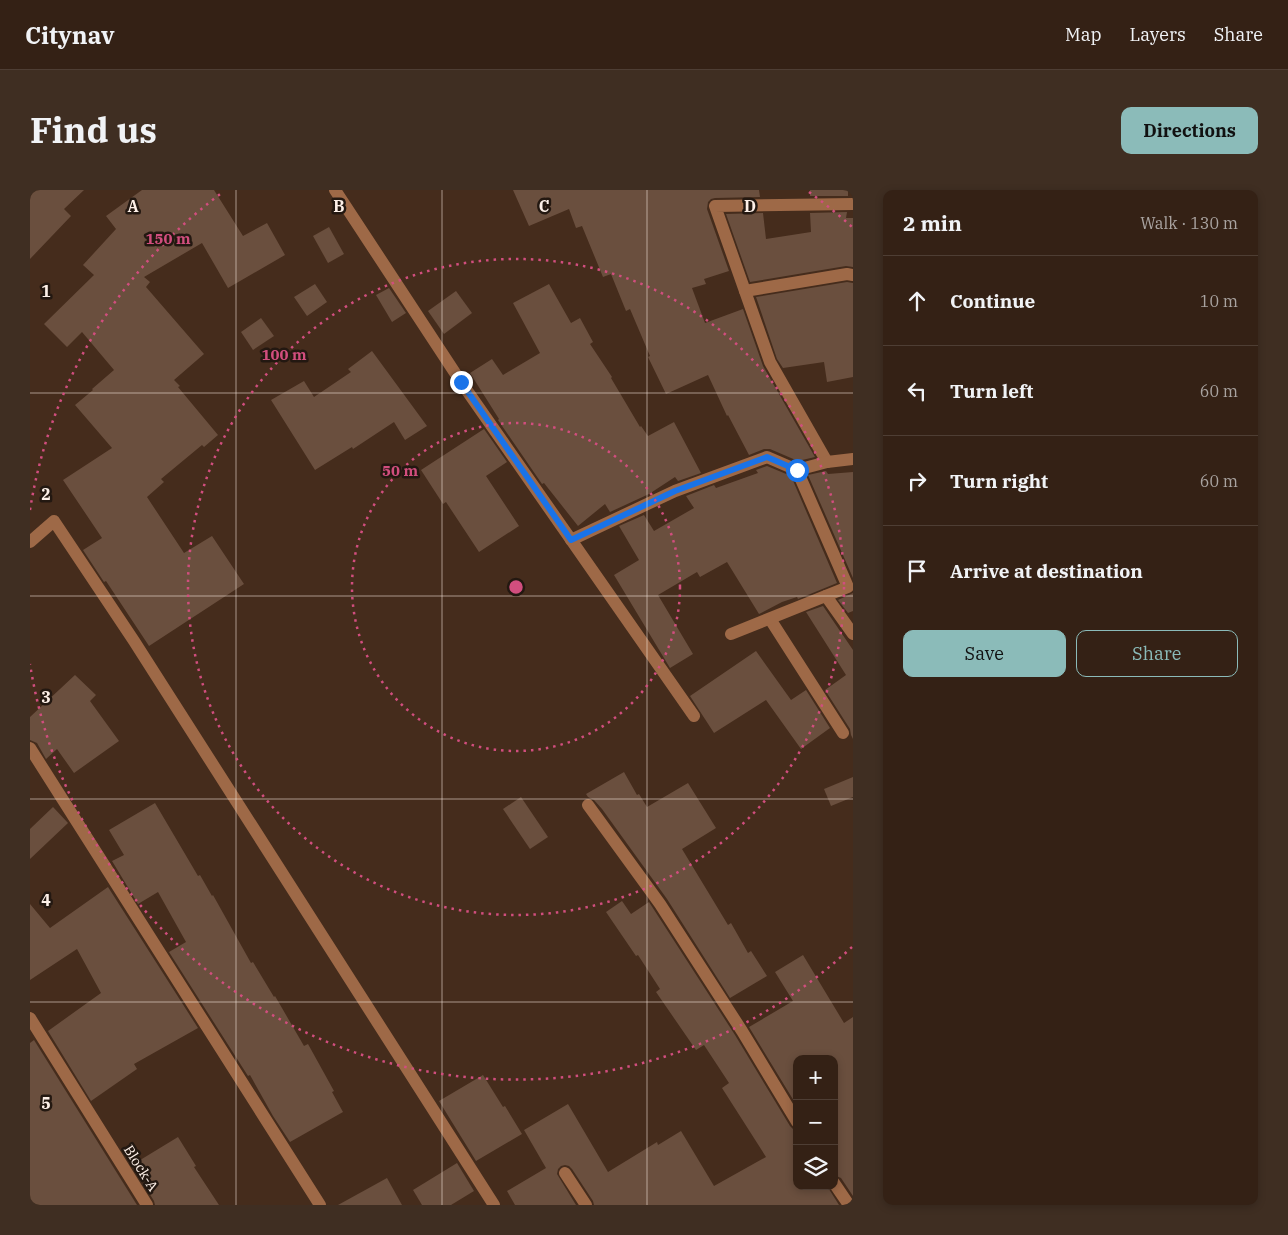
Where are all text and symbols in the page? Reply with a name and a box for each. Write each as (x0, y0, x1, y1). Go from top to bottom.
text: Citynav (25, 19, 114, 51)
text: Map (1065, 23, 1102, 46)
text: Layers (1130, 23, 1186, 46)
text: Share (1214, 23, 1263, 46)
text: Find us (30, 107, 157, 153)
button: Directions (1121, 107, 1258, 154)
text: A (127, 196, 139, 216)
text: B (333, 196, 345, 216)
text: C (539, 196, 549, 216)
text: D (744, 196, 756, 216)
text: 2 min (903, 209, 962, 237)
text: Walk · 130 m (1140, 213, 1238, 233)
text: 150 m (145, 229, 191, 248)
text: 1 (41, 281, 51, 301)
icon: ahead (903, 287, 931, 315)
text: Continue (950, 289, 1035, 313)
text: 10 m (1200, 291, 1238, 311)
text: 100 m (261, 345, 307, 364)
route end (450, 371, 473, 394)
icon: left (903, 377, 931, 405)
text: Turn left (950, 379, 1033, 403)
text: 60 m (1200, 381, 1238, 401)
route start (786, 459, 809, 482)
text: 50 m (382, 461, 418, 480)
icon: right (903, 467, 931, 495)
text: Turn right (950, 469, 1048, 493)
text: 60 m (1200, 471, 1238, 491)
text: 2 (41, 484, 51, 504)
icon: arrive (903, 557, 931, 585)
text: Arrive at destination (950, 559, 1143, 583)
centre of rings (507, 578, 525, 596)
button: Save (903, 630, 1066, 677)
button: Share (1076, 630, 1238, 677)
text: 3 (41, 687, 51, 707)
text: 4 (41, 890, 51, 910)
map controls (793, 1055, 838, 1190)
button: + (793, 1055, 838, 1100)
text: 5 (41, 1093, 51, 1113)
button: − (793, 1100, 838, 1145)
street label: Block-A (120, 1141, 162, 1195)
button: layers (793, 1145, 838, 1190)

